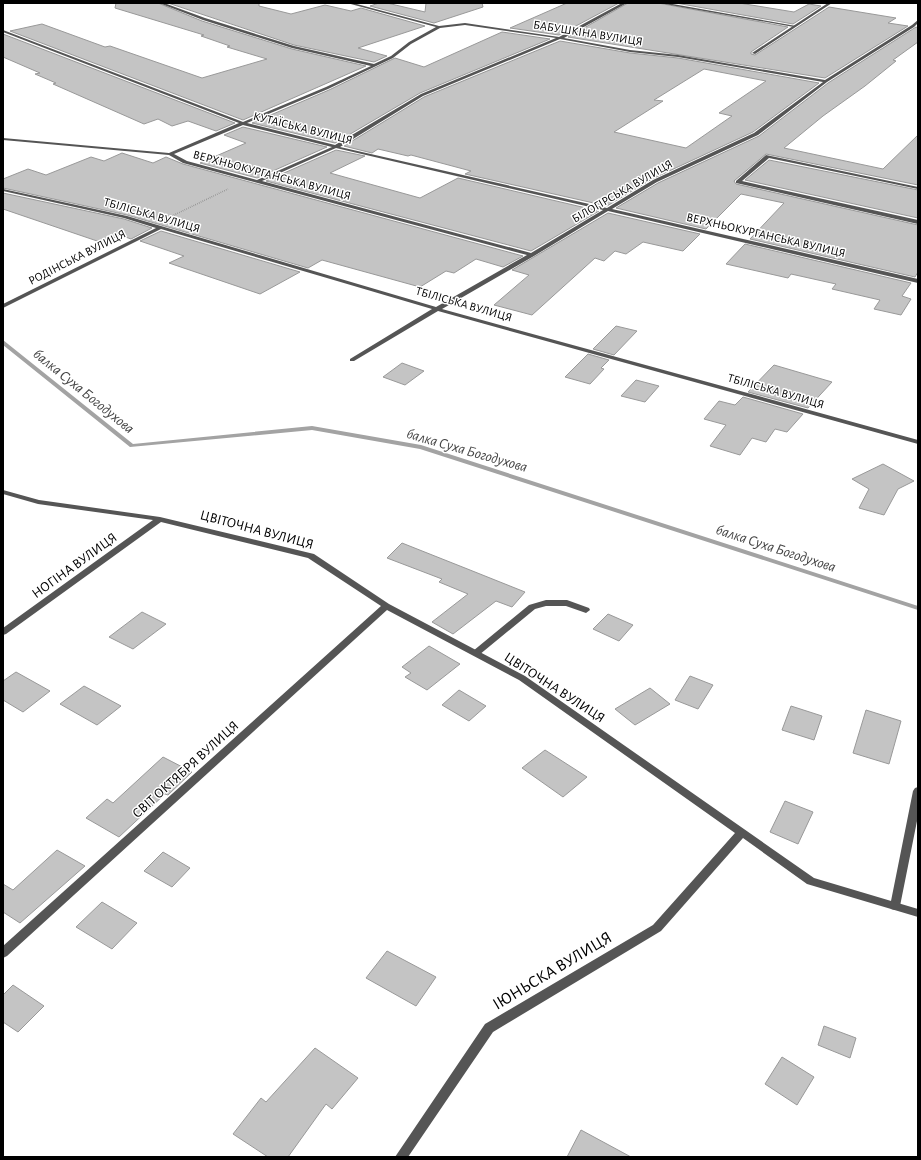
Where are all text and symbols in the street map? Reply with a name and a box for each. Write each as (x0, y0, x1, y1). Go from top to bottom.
street label: БАБУШКІНА ВУЛИЦЯ (532, 18, 644, 48)
street label: КУТАЇСЬКА ВУЛИЦЯ (252, 109, 354, 146)
street label: ВЕРХНЬОКУРГАНСЬКА ВУЛИЦЯ (192, 148, 352, 202)
street label: БІЛОГІРСЬКА ВУЛИЦЯ (570, 157, 674, 225)
street label: ТБІЛІСЬКА ВУЛИЦЯ (102, 195, 202, 235)
street label: ВЕРХНЬОКУРГАНСЬКА ВУЛИЦЯ (685, 211, 847, 259)
street label: РОДІНСЬКА ВУЛИЦЯ (27, 227, 127, 287)
street label: ТБІЛІСЬКА ВУЛИЦЯ (414, 284, 514, 324)
water label: балка Суха Богодухова (30, 346, 137, 436)
street label: ТБІЛІСЬКА ВУЛИЦЯ (726, 371, 826, 411)
water label: балка Суха Богодухова (405, 426, 529, 475)
street label: ЦВIТОЧНА ВУЛИЦЯ (198, 508, 315, 552)
water label: балка Суха Богодухова (714, 522, 838, 575)
street label: НОГІНА ВУЛИЦЯ (29, 530, 120, 601)
street label: ЦВIТОЧНА ВУЛИЦЯ (502, 650, 607, 726)
street label: СВІТ ОКТЯБРЯ ВУЛИЦЯ (130, 719, 241, 821)
street label: IЮНЬСКА ВУЛИЦЯ (490, 928, 615, 1013)

